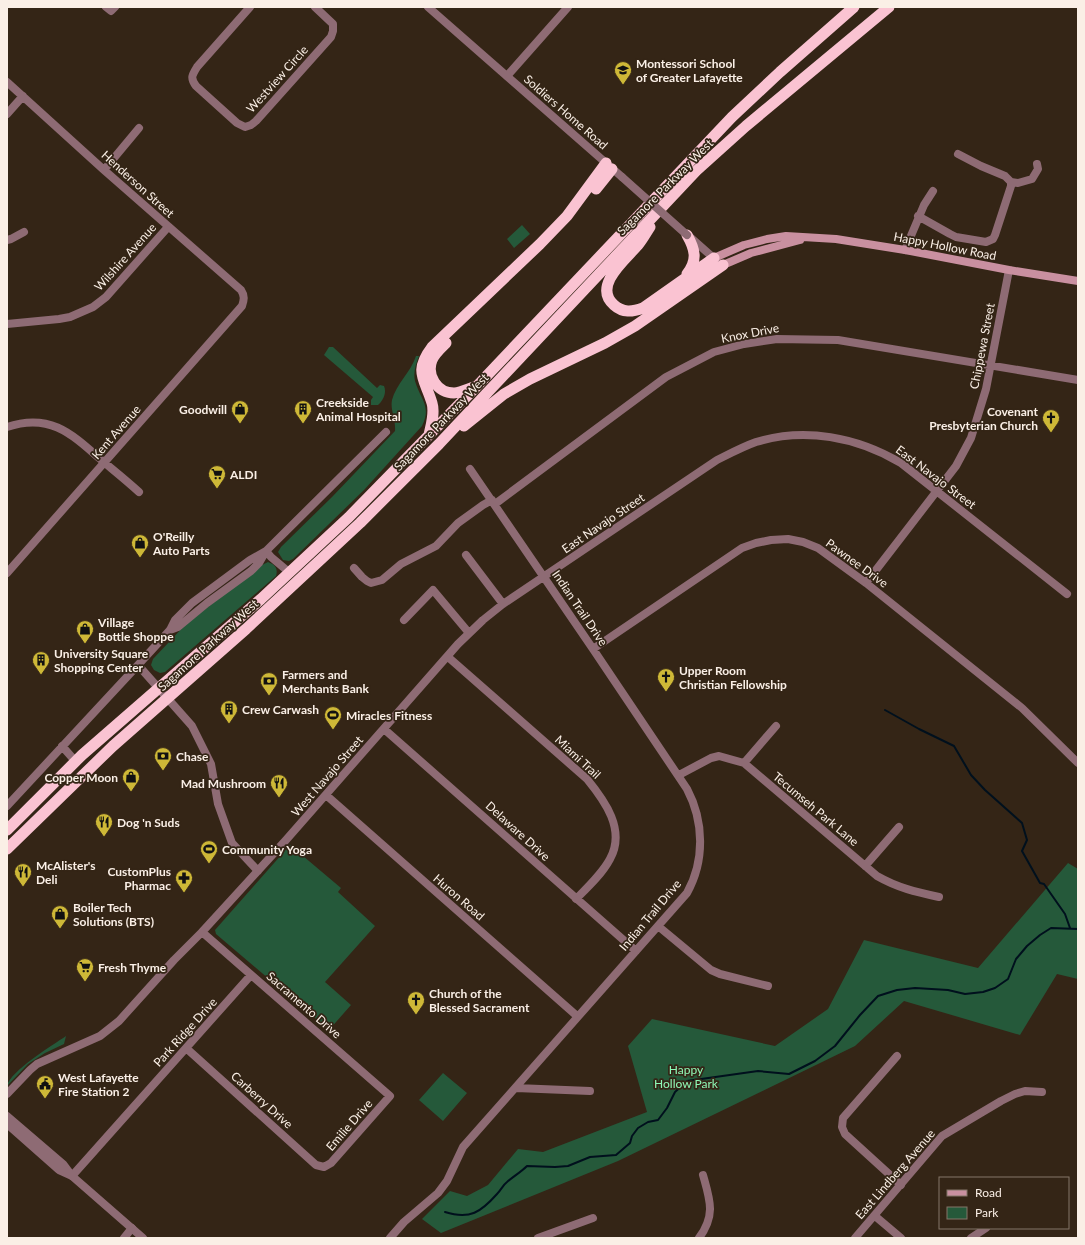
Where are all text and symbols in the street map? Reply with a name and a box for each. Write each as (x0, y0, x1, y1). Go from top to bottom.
street label: Westview Circle (243, 42, 311, 116)
place label: Montessori School of Greater Lafayette (636, 56, 743, 85)
school or university icon: Montessori School of Greater Lafayette (613, 60, 633, 85)
street label: Soldiers Home Road (521, 71, 611, 153)
street label: Sagamore Parkway West (614, 135, 717, 238)
street label: Henderson Street (99, 147, 178, 221)
street label: Wilshire Avenue (91, 220, 159, 294)
street label: Happy Hollow Road (892, 229, 998, 263)
street label: Chippewa Street (966, 301, 998, 390)
street label: Knox Drive (720, 320, 780, 346)
street label: Sagamore Parkway West (391, 370, 492, 474)
place label: Creekside Animal Hospital (315, 395, 401, 424)
shop icon: Goodwill (230, 399, 250, 424)
building icon: Creekside Animal Hospital (293, 399, 313, 424)
street label: Kent Avenue (88, 402, 144, 462)
place label: Goodwill (179, 402, 227, 417)
place label: Covenant Presbyterian Church (929, 404, 1039, 433)
church icon: Covenant Presbyterian Church (1041, 408, 1061, 433)
street label: East Navajo Street (893, 442, 980, 512)
supermarket icon: ALDI (207, 464, 227, 489)
place label: ALDI (229, 467, 257, 482)
street label: East Navajo Street (559, 489, 648, 556)
place label: O'Reilly Auto Parts (152, 529, 210, 558)
shop icon: O'Reilly Auto Parts (130, 533, 150, 558)
street label: Pawnee Drive (823, 535, 891, 591)
street label: Indian Trail Drive (549, 567, 611, 649)
street label: Sagamore Parkway West (155, 596, 262, 694)
place label: Village Bottle Shoppe (97, 615, 174, 644)
shop icon: Village Bottle Shoppe (75, 619, 95, 644)
place label: University Square Shopping Center (54, 646, 149, 675)
building icon: University Square Shopping Center (31, 650, 51, 675)
place label: Upper Room Christian Fellowship (679, 663, 787, 692)
place label: Farmers and Merchants Bank (282, 667, 370, 696)
church icon: Upper Room Christian Fellowship (656, 667, 676, 692)
bank icon: Farmers and Merchants Bank (259, 671, 279, 696)
building icon: Crew Carwash (219, 699, 239, 724)
place label: Crew Carwash (242, 702, 319, 717)
sports icon: Miracles Fitness (323, 705, 343, 730)
place label: Miracles Fitness (346, 708, 432, 723)
street label: West Navajo Street (288, 732, 367, 819)
street label: Miami Trail (552, 732, 604, 782)
bank icon: Chase (153, 746, 173, 771)
place label: Chase (176, 749, 209, 764)
shop icon: Copper Moon (121, 767, 141, 792)
street label: Tecumseh Park Lane (770, 769, 862, 849)
place label: Copper Moon (44, 770, 118, 785)
restaurant icon: Mad Mushroom (269, 773, 289, 798)
place label: Mad Mushroom (181, 776, 266, 791)
street label: Delaware Drive (483, 798, 553, 864)
restaurant icon: Dog 'n Suds (94, 812, 114, 837)
place label: Dog 'n Suds (117, 815, 180, 830)
sports icon: Community Yoga (199, 839, 219, 864)
place label: Community Yoga (222, 842, 312, 857)
place label: McAlister's Deli (36, 858, 96, 887)
restaurant icon: McAlister's Deli (13, 862, 33, 887)
place label: CustomPlus Pharmac (107, 864, 171, 893)
pharmacy icon: CustomPlus Pharmac (174, 868, 194, 893)
street label: Huron Road (430, 871, 488, 923)
street label: Indian Trail Drive (616, 876, 684, 954)
place label: Boiler Tech Solutions (BTS) (73, 900, 154, 929)
shop icon: Boiler Tech Solutions (BTS) (50, 904, 70, 929)
supermarket icon: Fresh Thyme (75, 957, 95, 982)
place label: Fresh Thyme (98, 960, 167, 975)
street label: Sacramento Drive (264, 969, 344, 1041)
place label: Church of the Blessed Sacrament (429, 986, 530, 1015)
church icon: Church of the Blessed Sacrament (406, 990, 426, 1015)
street label: Park Ridge Drive (150, 994, 220, 1070)
park label: Happy Hollow Park (654, 1062, 719, 1091)
street label: Carberry Drive (228, 1068, 296, 1132)
place label: West Lafayette Fire Station 2 (58, 1070, 139, 1099)
public building icon: West Lafayette Fire Station 2 (35, 1074, 55, 1099)
street label: Emilie Drive (323, 1096, 375, 1154)
street label: East Lindberg Avenue (852, 1126, 938, 1222)
legend (939, 1177, 1069, 1229)
text: Road (975, 1185, 1002, 1200)
text: Park (975, 1205, 999, 1220)

